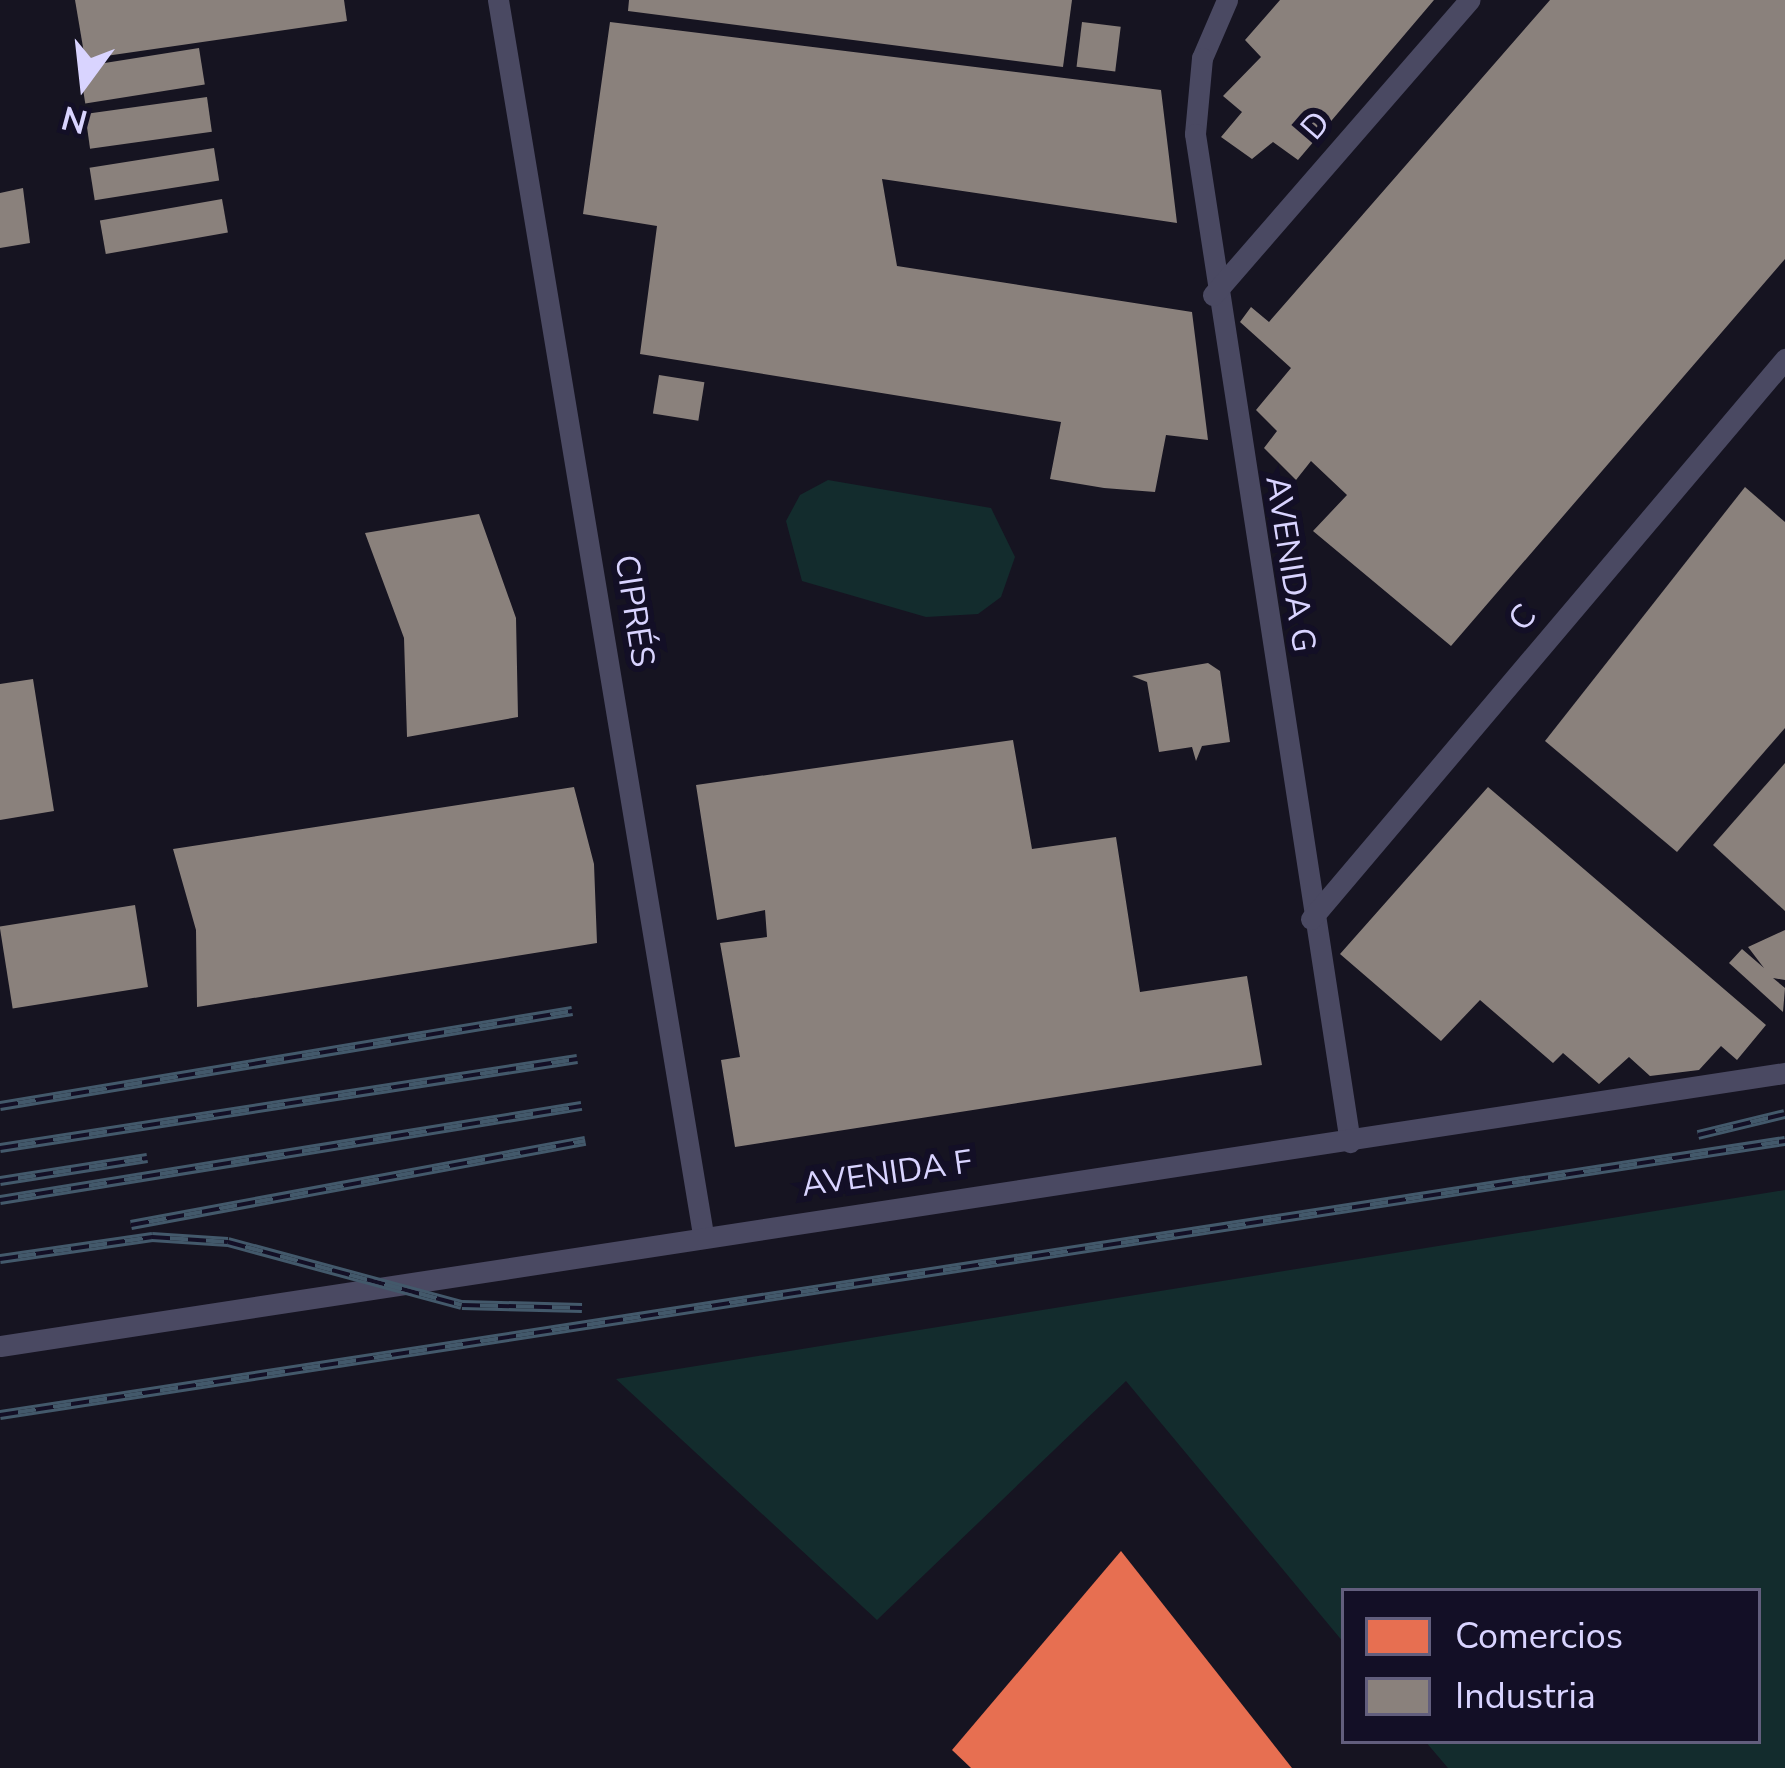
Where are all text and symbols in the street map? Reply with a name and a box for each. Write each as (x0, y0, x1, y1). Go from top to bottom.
north arrow (24, 24, 144, 144)
text: N (57, 94, 92, 144)
street label: D (1293, 104, 1339, 148)
street label: AVENIDA G (1257, 473, 1323, 655)
street label: CIPRÉS (606, 552, 662, 670)
street label: C (1501, 597, 1545, 639)
street label: AVENIDA F (799, 1142, 975, 1206)
legend (1341, 1588, 1761, 1744)
text: Comercios (1455, 1612, 1623, 1661)
text: Industria (1455, 1672, 1596, 1721)

